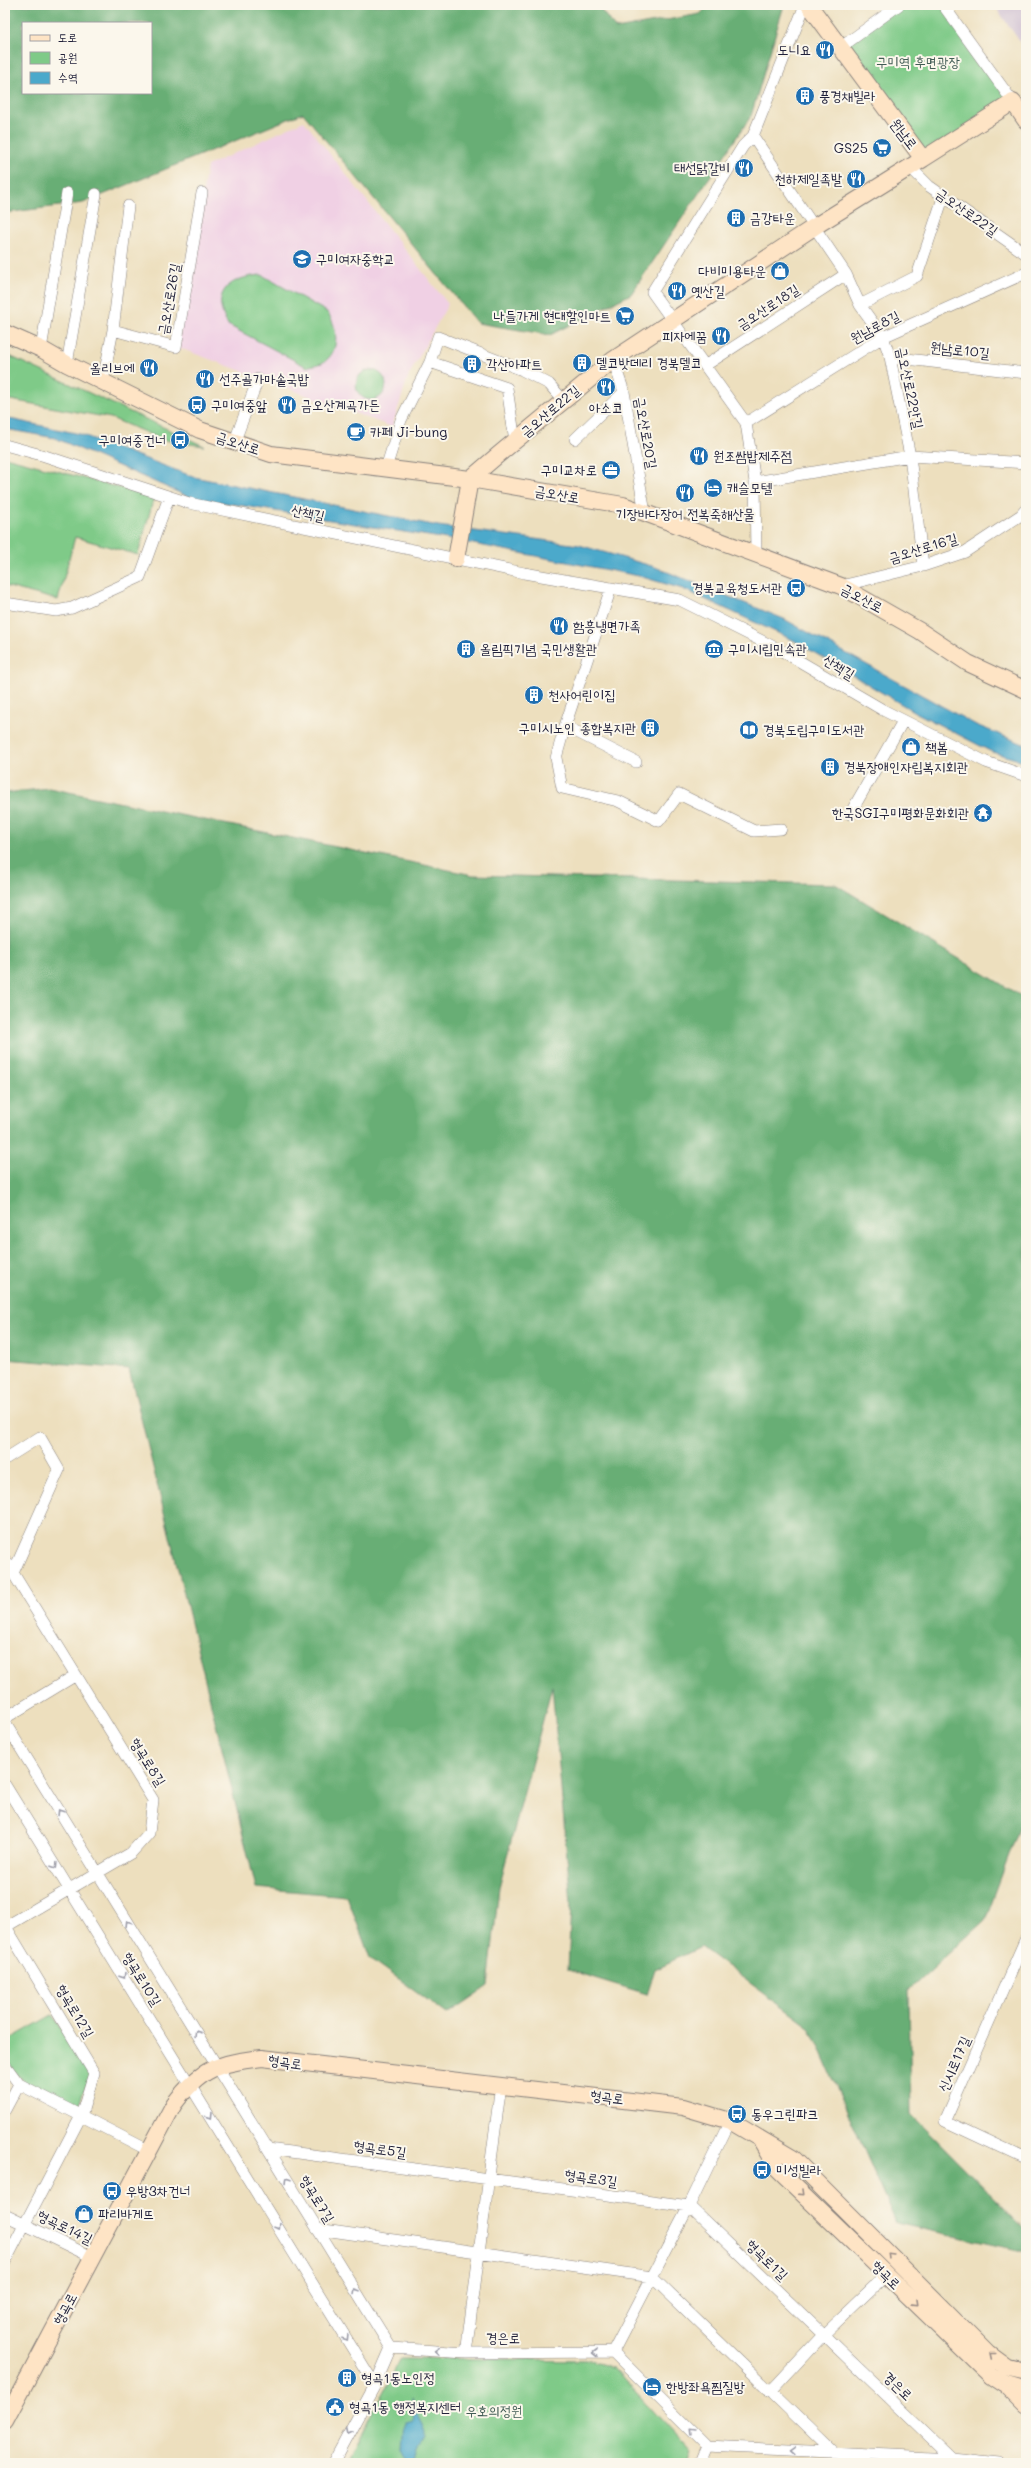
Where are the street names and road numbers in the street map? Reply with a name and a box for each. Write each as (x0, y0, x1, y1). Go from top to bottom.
street label: 원남로 (887, 114, 922, 153)
street label: 금오산로22길 (932, 183, 1003, 240)
street label: 금오산로26길 (153, 261, 184, 336)
street label: 금오산로18길 (733, 279, 803, 334)
street label: 원남로8길 (847, 305, 904, 348)
street label: 원남로10길 (929, 337, 992, 362)
street label: 금오산로22안길 (893, 345, 929, 431)
street label: 금오산로22길 (516, 380, 584, 441)
street label: 금오산로20길 (631, 395, 662, 471)
street label: 금오산로 (214, 427, 263, 459)
street label: 금오산로 (533, 480, 581, 507)
street label: 산책길 (290, 500, 327, 525)
street label: 금오산로16길 (886, 528, 960, 567)
street label: 금오산로 (838, 579, 887, 617)
street label: 산책길 (820, 650, 859, 684)
street label: 형곡로8길 (126, 1734, 171, 1790)
street label: 형곡로10길 (118, 1948, 167, 2010)
street label: 형곡로12길 (52, 1981, 99, 2042)
street label: 신시로17길 (933, 2032, 975, 2095)
street label: 형곡로 (267, 2050, 303, 2073)
street label: 형곡로 (589, 2085, 625, 2108)
street label: 형곡로5길 (352, 2135, 408, 2162)
street label: 형곡로3길 (563, 2164, 619, 2191)
street label: 형곡로7길 (295, 2171, 340, 2227)
street label: 형곡로14길 (34, 2205, 97, 2248)
street label: 형곡로1길 (742, 2235, 793, 2285)
street label: 형곡로 (868, 2256, 905, 2293)
street label: 형곡로 (48, 2289, 81, 2328)
street label: 경은로 (486, 2328, 520, 2347)
street label: 경은로 (880, 2367, 917, 2404)

